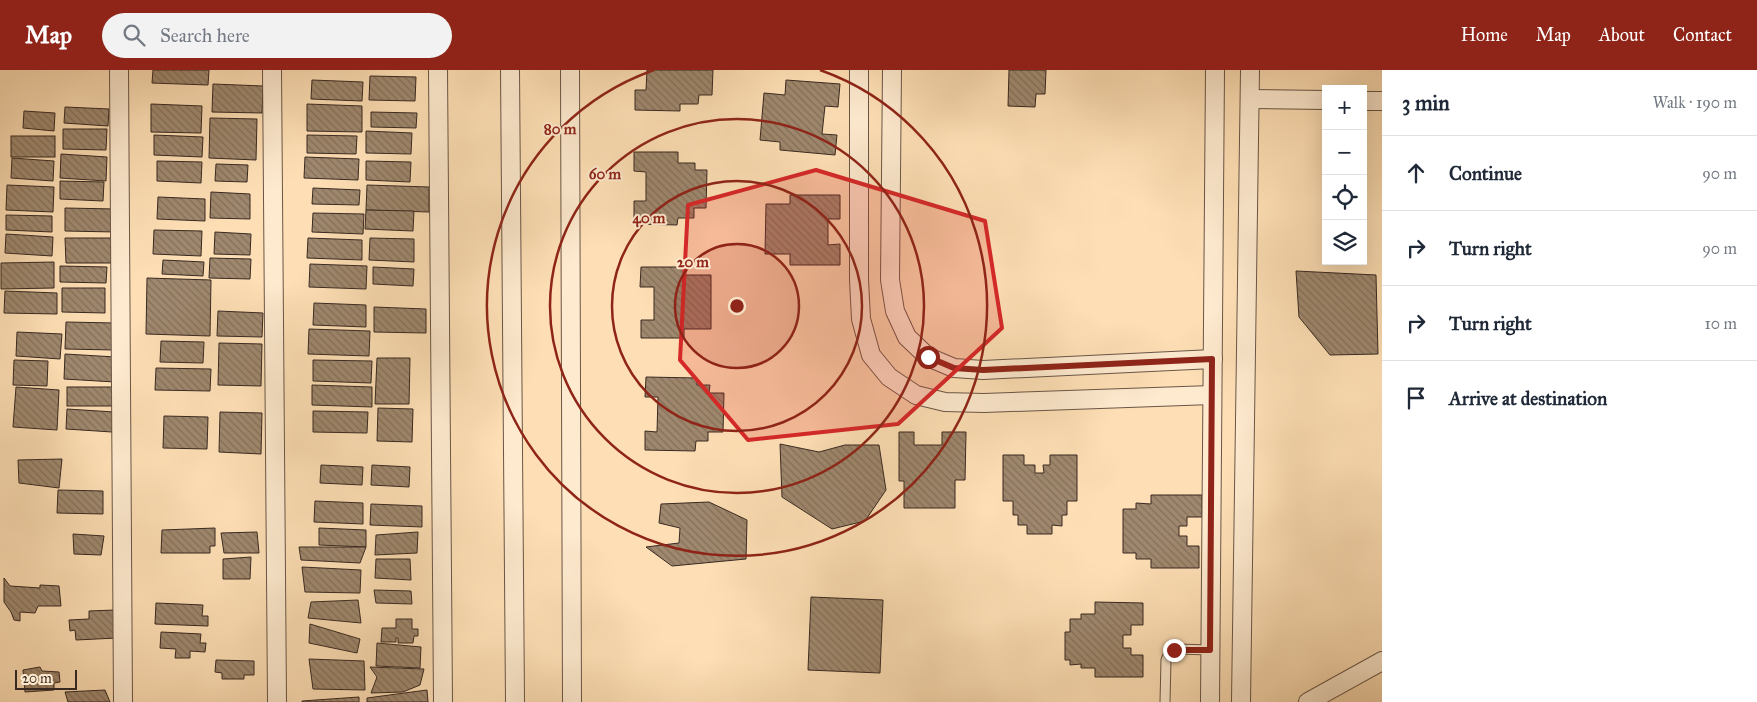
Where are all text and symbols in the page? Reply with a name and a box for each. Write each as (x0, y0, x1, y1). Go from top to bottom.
search box (102, 13, 452, 58)
text: Map (25, 20, 72, 50)
icon: search (120, 21, 148, 49)
text: Search here (160, 24, 250, 47)
text: Home (1461, 24, 1508, 46)
text: Map (1536, 24, 1571, 46)
text: About (1599, 24, 1645, 46)
text: Contact (1673, 24, 1732, 46)
map controls (1322, 85, 1367, 265)
button: + (1322, 85, 1367, 130)
text: 3 min (1402, 90, 1450, 116)
text: Walk · 190 m (1653, 93, 1737, 112)
text: 80 m (544, 120, 577, 138)
button: − (1322, 130, 1367, 175)
icon: ahead (1402, 159, 1430, 187)
text: Continue (1449, 162, 1522, 185)
text: 90 m (1702, 164, 1737, 183)
text: 60 m (589, 165, 622, 183)
button: locate (1322, 175, 1367, 220)
text: 40 m (633, 209, 666, 228)
button: layers (1322, 220, 1367, 265)
icon: right (1402, 234, 1430, 262)
text: Turn right (1449, 237, 1532, 260)
text: 90 m (1702, 239, 1737, 258)
text: 20 m (677, 253, 709, 271)
centre of rings (728, 297, 746, 315)
icon: right (1402, 309, 1430, 337)
text: Turn right (1449, 312, 1532, 335)
text: 10 m (1705, 314, 1737, 333)
route start (917, 346, 940, 369)
icon: arrive (1402, 384, 1430, 412)
text: Arrive at destination (1449, 387, 1607, 410)
route end (1163, 639, 1186, 662)
scale bar (15, 667, 78, 690)
text: 20 m (22, 670, 52, 687)

